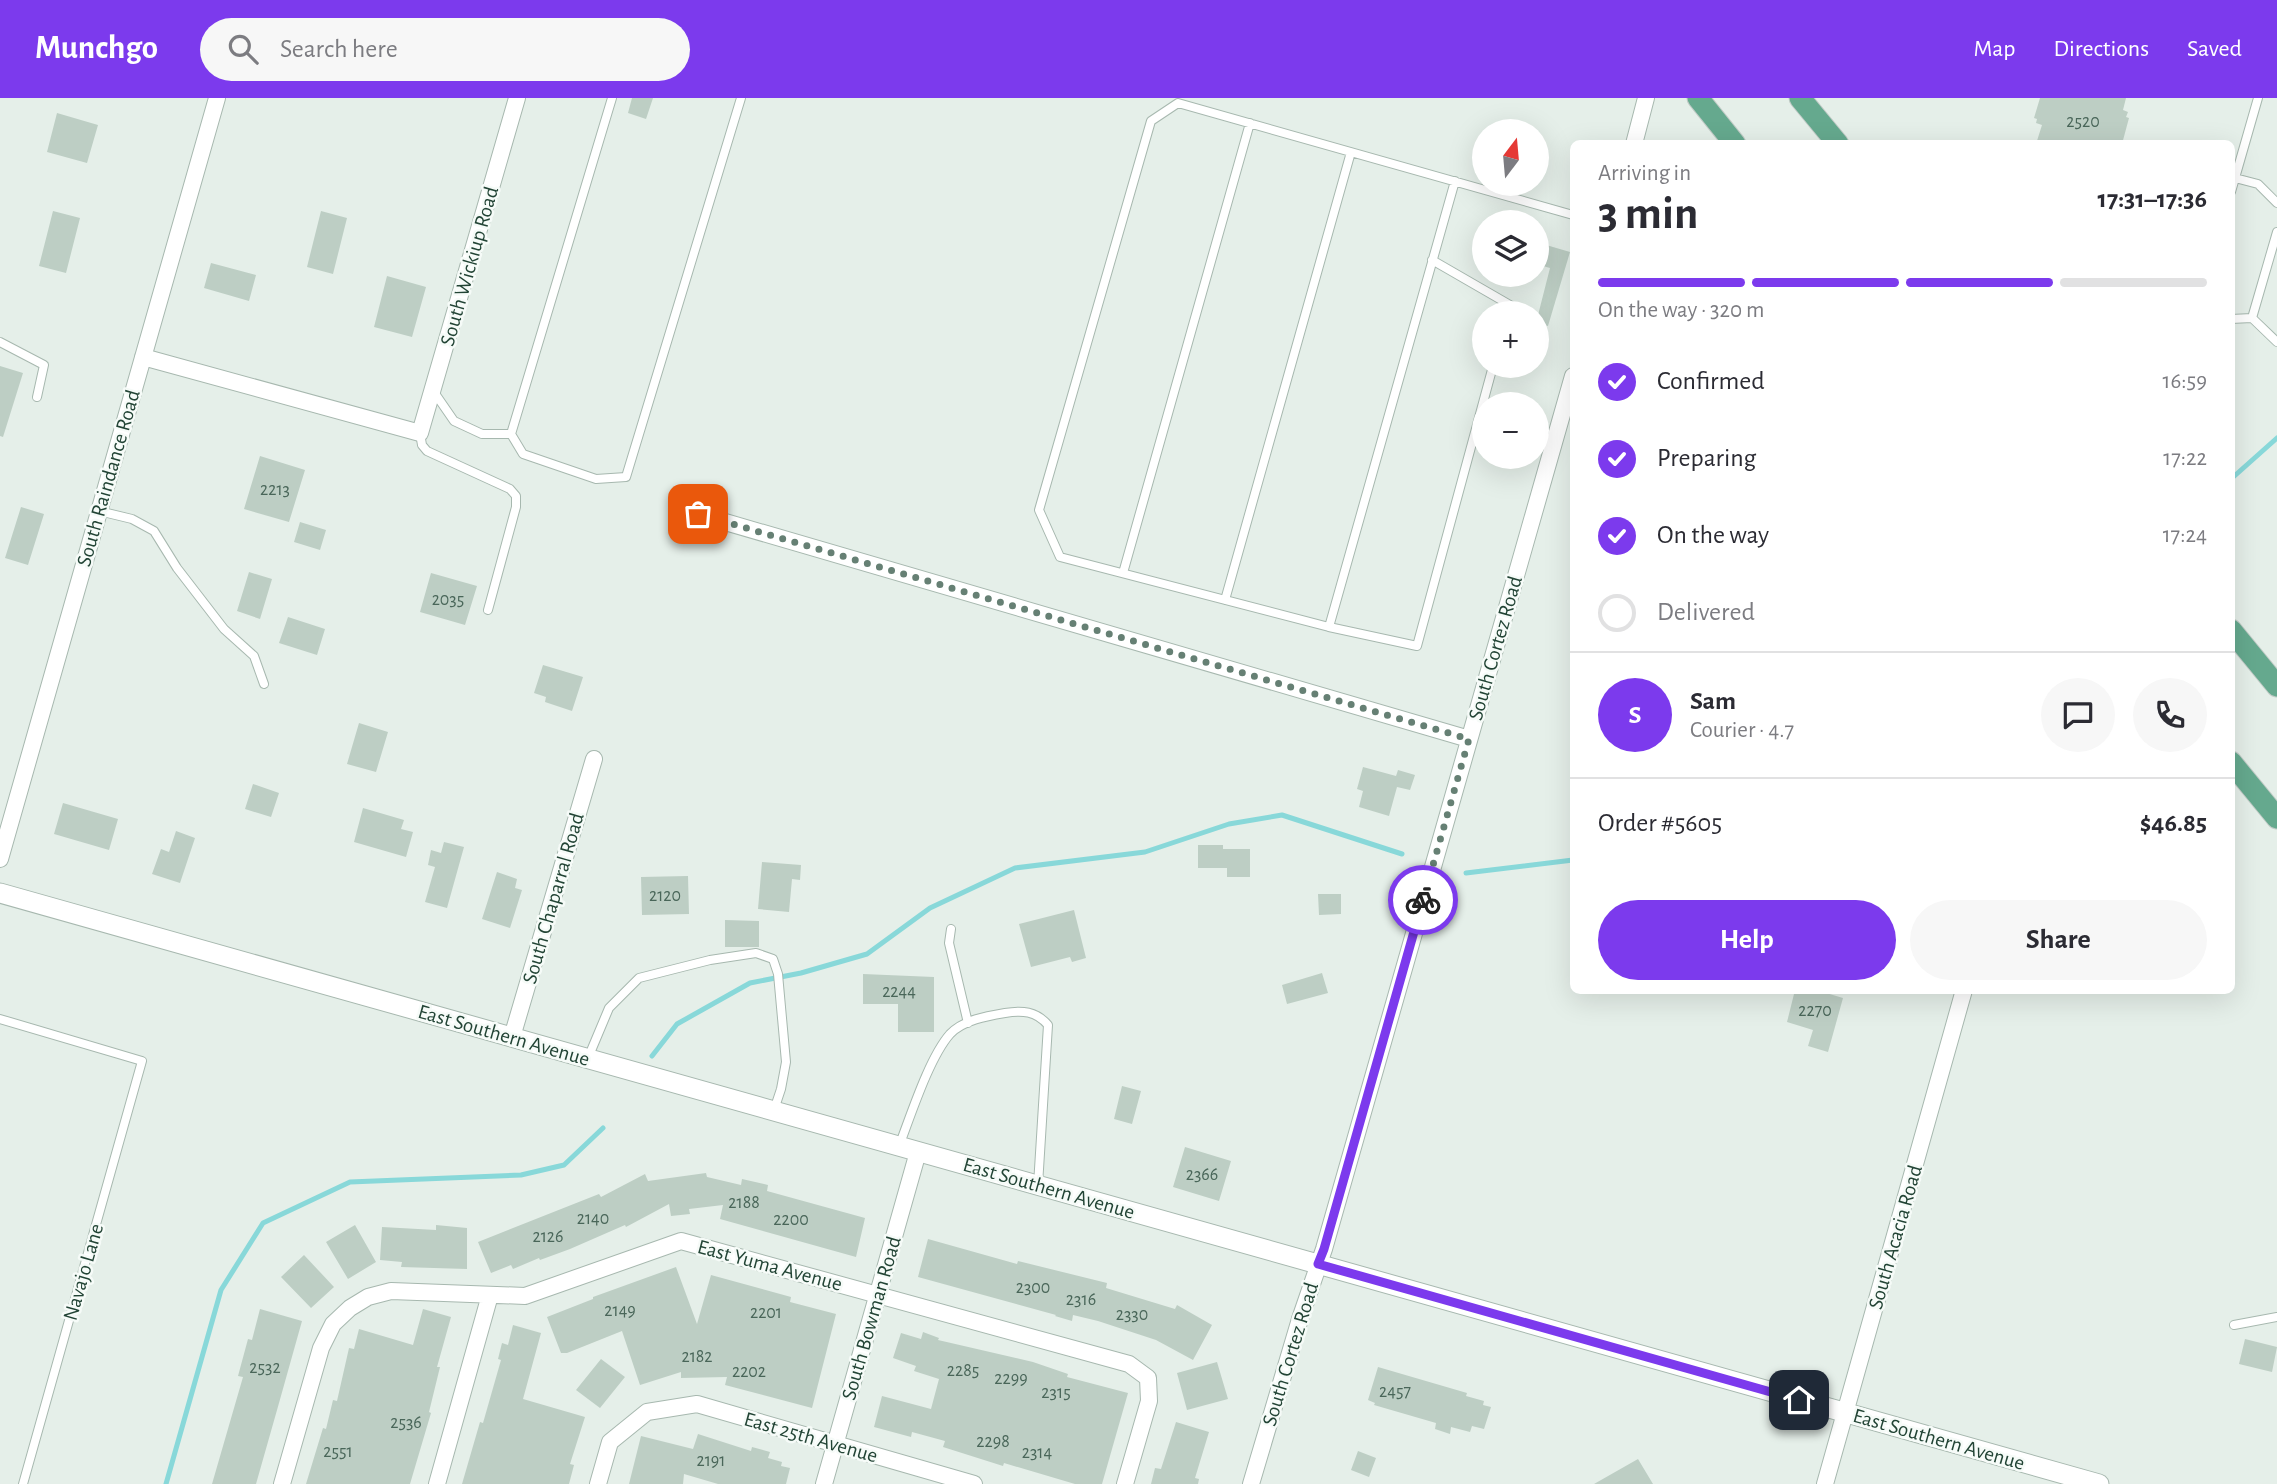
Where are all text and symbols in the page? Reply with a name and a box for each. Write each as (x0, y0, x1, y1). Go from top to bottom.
search box (200, 18, 690, 81)
icon: search (224, 30, 262, 68)
text: Munchgo (35, 32, 158, 65)
text: Search here (280, 36, 398, 62)
text: Map (1973, 37, 2015, 61)
text: Directions (2053, 37, 2149, 61)
text: Saved (2187, 37, 2242, 61)
house number: 2520 (2066, 113, 2100, 131)
north arrow (1472, 119, 1549, 196)
map controls (1472, 119, 1549, 469)
text: Arriving in (1598, 162, 1691, 185)
street label: South Wickiup Road (437, 184, 502, 348)
text: 17:31–17:36 (2098, 186, 2207, 212)
text: 3 min (1598, 191, 1698, 237)
button: layers (1472, 210, 1549, 287)
text: On the way · 320 m (1598, 299, 1764, 322)
button: + (1472, 301, 1549, 378)
icon: check (1598, 363, 1636, 401)
text: Confirmed (1657, 368, 1765, 394)
text: 16:59 (2163, 370, 2207, 393)
street label: South Raindance Road (73, 387, 144, 569)
button: − (1472, 392, 1549, 469)
icon: check (1598, 440, 1636, 478)
text: Preparing (1657, 445, 1756, 471)
text: 17:22 (2163, 447, 2207, 470)
house number: 2213 (260, 481, 290, 499)
pin (668, 484, 728, 544)
icon: bag (679, 495, 717, 533)
icon: check (1598, 517, 1636, 555)
text: On the way (1657, 522, 1769, 548)
text: 17:24 (2163, 524, 2207, 547)
street label: South Cortez Road (1465, 574, 1526, 723)
house number: 2035 (432, 591, 464, 609)
text: Delivered (1657, 599, 1755, 625)
button: chat (2041, 678, 2115, 752)
button: phone (2133, 678, 2207, 752)
text: Sam (1690, 688, 1736, 714)
text: S (1629, 702, 1641, 728)
text: Courier · 4.7 (1690, 719, 1794, 742)
street label: South Chaparral Road (519, 810, 588, 986)
text: Order #5605 (1598, 810, 1722, 836)
text: $46.85 (2140, 810, 2207, 836)
courier (1388, 865, 1458, 935)
icon: bike (1404, 881, 1442, 919)
house number: 2120 (649, 887, 681, 905)
button: Help (1598, 900, 1896, 980)
button: Share (1910, 900, 2207, 980)
house number: 2244 (882, 983, 916, 1001)
street label: East Southern Avenue (416, 1001, 592, 1070)
house number: 2270 (1798, 1002, 1832, 1020)
street label: East Southern Avenue (961, 1154, 1137, 1223)
street label: South Acacia Road (1865, 1163, 1926, 1312)
house number: 2366 (1186, 1166, 1218, 1184)
house number: 2188 (728, 1194, 760, 1212)
house number: 2140 (577, 1210, 609, 1228)
house number: 2200 (773, 1211, 809, 1229)
street label: Navajo Lane (60, 1221, 107, 1323)
house number: 2126 (532, 1228, 564, 1246)
street label: South Bowman Road (838, 1234, 905, 1402)
street label: East Yuma Avenue (695, 1236, 844, 1295)
house number: 2300 (1016, 1279, 1050, 1297)
street label: South Cortez Road (1259, 1280, 1322, 1428)
house number: 2316 (1066, 1291, 1096, 1309)
house number: 2149 (604, 1302, 636, 1320)
house number: 2201 (750, 1304, 782, 1322)
house number: 2330 (1116, 1306, 1148, 1324)
house number: 2182 (681, 1348, 713, 1366)
house number: 2532 (249, 1359, 281, 1377)
house number: 2285 (947, 1362, 979, 1380)
house number: 2202 (732, 1363, 766, 1381)
house number: 2299 (994, 1370, 1028, 1388)
pin (1769, 1370, 1829, 1430)
icon: home (1780, 1381, 1818, 1419)
house number: 2457 (1379, 1383, 1411, 1401)
house number: 2315 (1041, 1384, 1071, 1402)
street label: East Southern Avenue (1851, 1405, 2027, 1474)
street label: East 25th Avenue (742, 1408, 880, 1467)
house number: 2536 (390, 1414, 422, 1432)
house number: 2298 (976, 1433, 1010, 1451)
house number: 2551 (323, 1443, 353, 1461)
house number: 2314 (1022, 1444, 1053, 1462)
house number: 2191 (696, 1452, 726, 1470)

